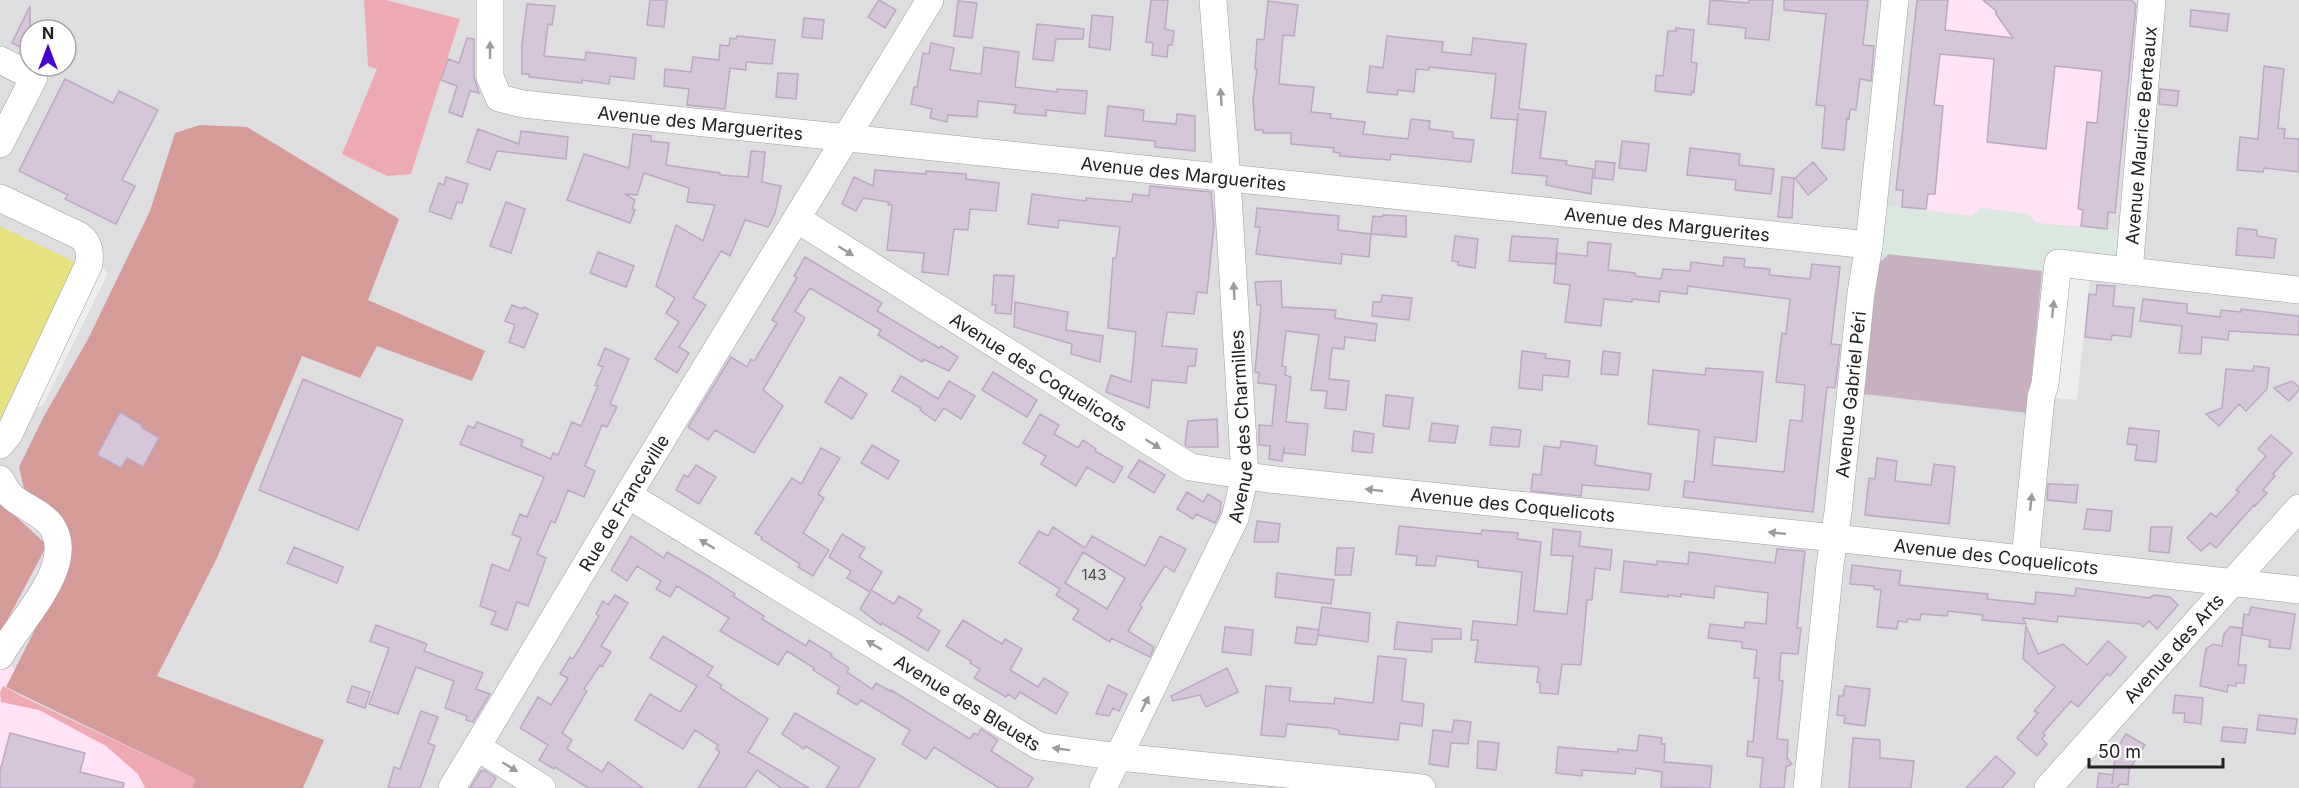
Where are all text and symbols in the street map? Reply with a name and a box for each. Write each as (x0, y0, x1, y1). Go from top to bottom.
north arrow (18, 18, 78, 78)
text: N (42, 23, 54, 43)
street label: Avenue Maurice Berteaux (2121, 25, 2160, 245)
one-way arrow (485, 40, 495, 59)
one-way arrow (1216, 87, 1226, 106)
street label: Avenue des Marguerites (597, 101, 804, 144)
street label: Avenue des Marguerites (1080, 152, 1288, 194)
street label: Avenue des Marguerites (1563, 203, 1771, 245)
one-way arrow (838, 245, 854, 256)
one-way arrow (1229, 282, 1238, 301)
one-way arrow (2048, 299, 2058, 318)
street label: Avenue des Coquelicots (946, 308, 1131, 435)
street label: Avenue Gabriel Péri (1831, 310, 1870, 479)
street label: Avenue des Charmilles (1224, 329, 1256, 525)
street label: Rue de Franceville (574, 430, 673, 575)
one-way arrow (1145, 439, 1162, 450)
street label: Avenue des Coquelicots (1410, 483, 1616, 526)
one-way arrow (1364, 485, 1383, 495)
one-way arrow (2026, 493, 2036, 512)
one-way arrow (1767, 528, 1786, 537)
street label: Avenue des Coquelicots (1893, 534, 2100, 578)
one-way arrow (699, 538, 715, 549)
house number: 143 (1081, 565, 1107, 584)
street label: Avenue des Arts (2119, 589, 2228, 707)
one-way arrow (866, 640, 882, 651)
street label: Avenue des Bleuets (891, 650, 1045, 755)
one-way arrow (1140, 696, 1149, 713)
scale bar (2089, 731, 2222, 769)
text: 50 m (2098, 741, 2141, 762)
one-way arrow (1052, 744, 1071, 754)
one-way arrow (501, 762, 518, 773)

